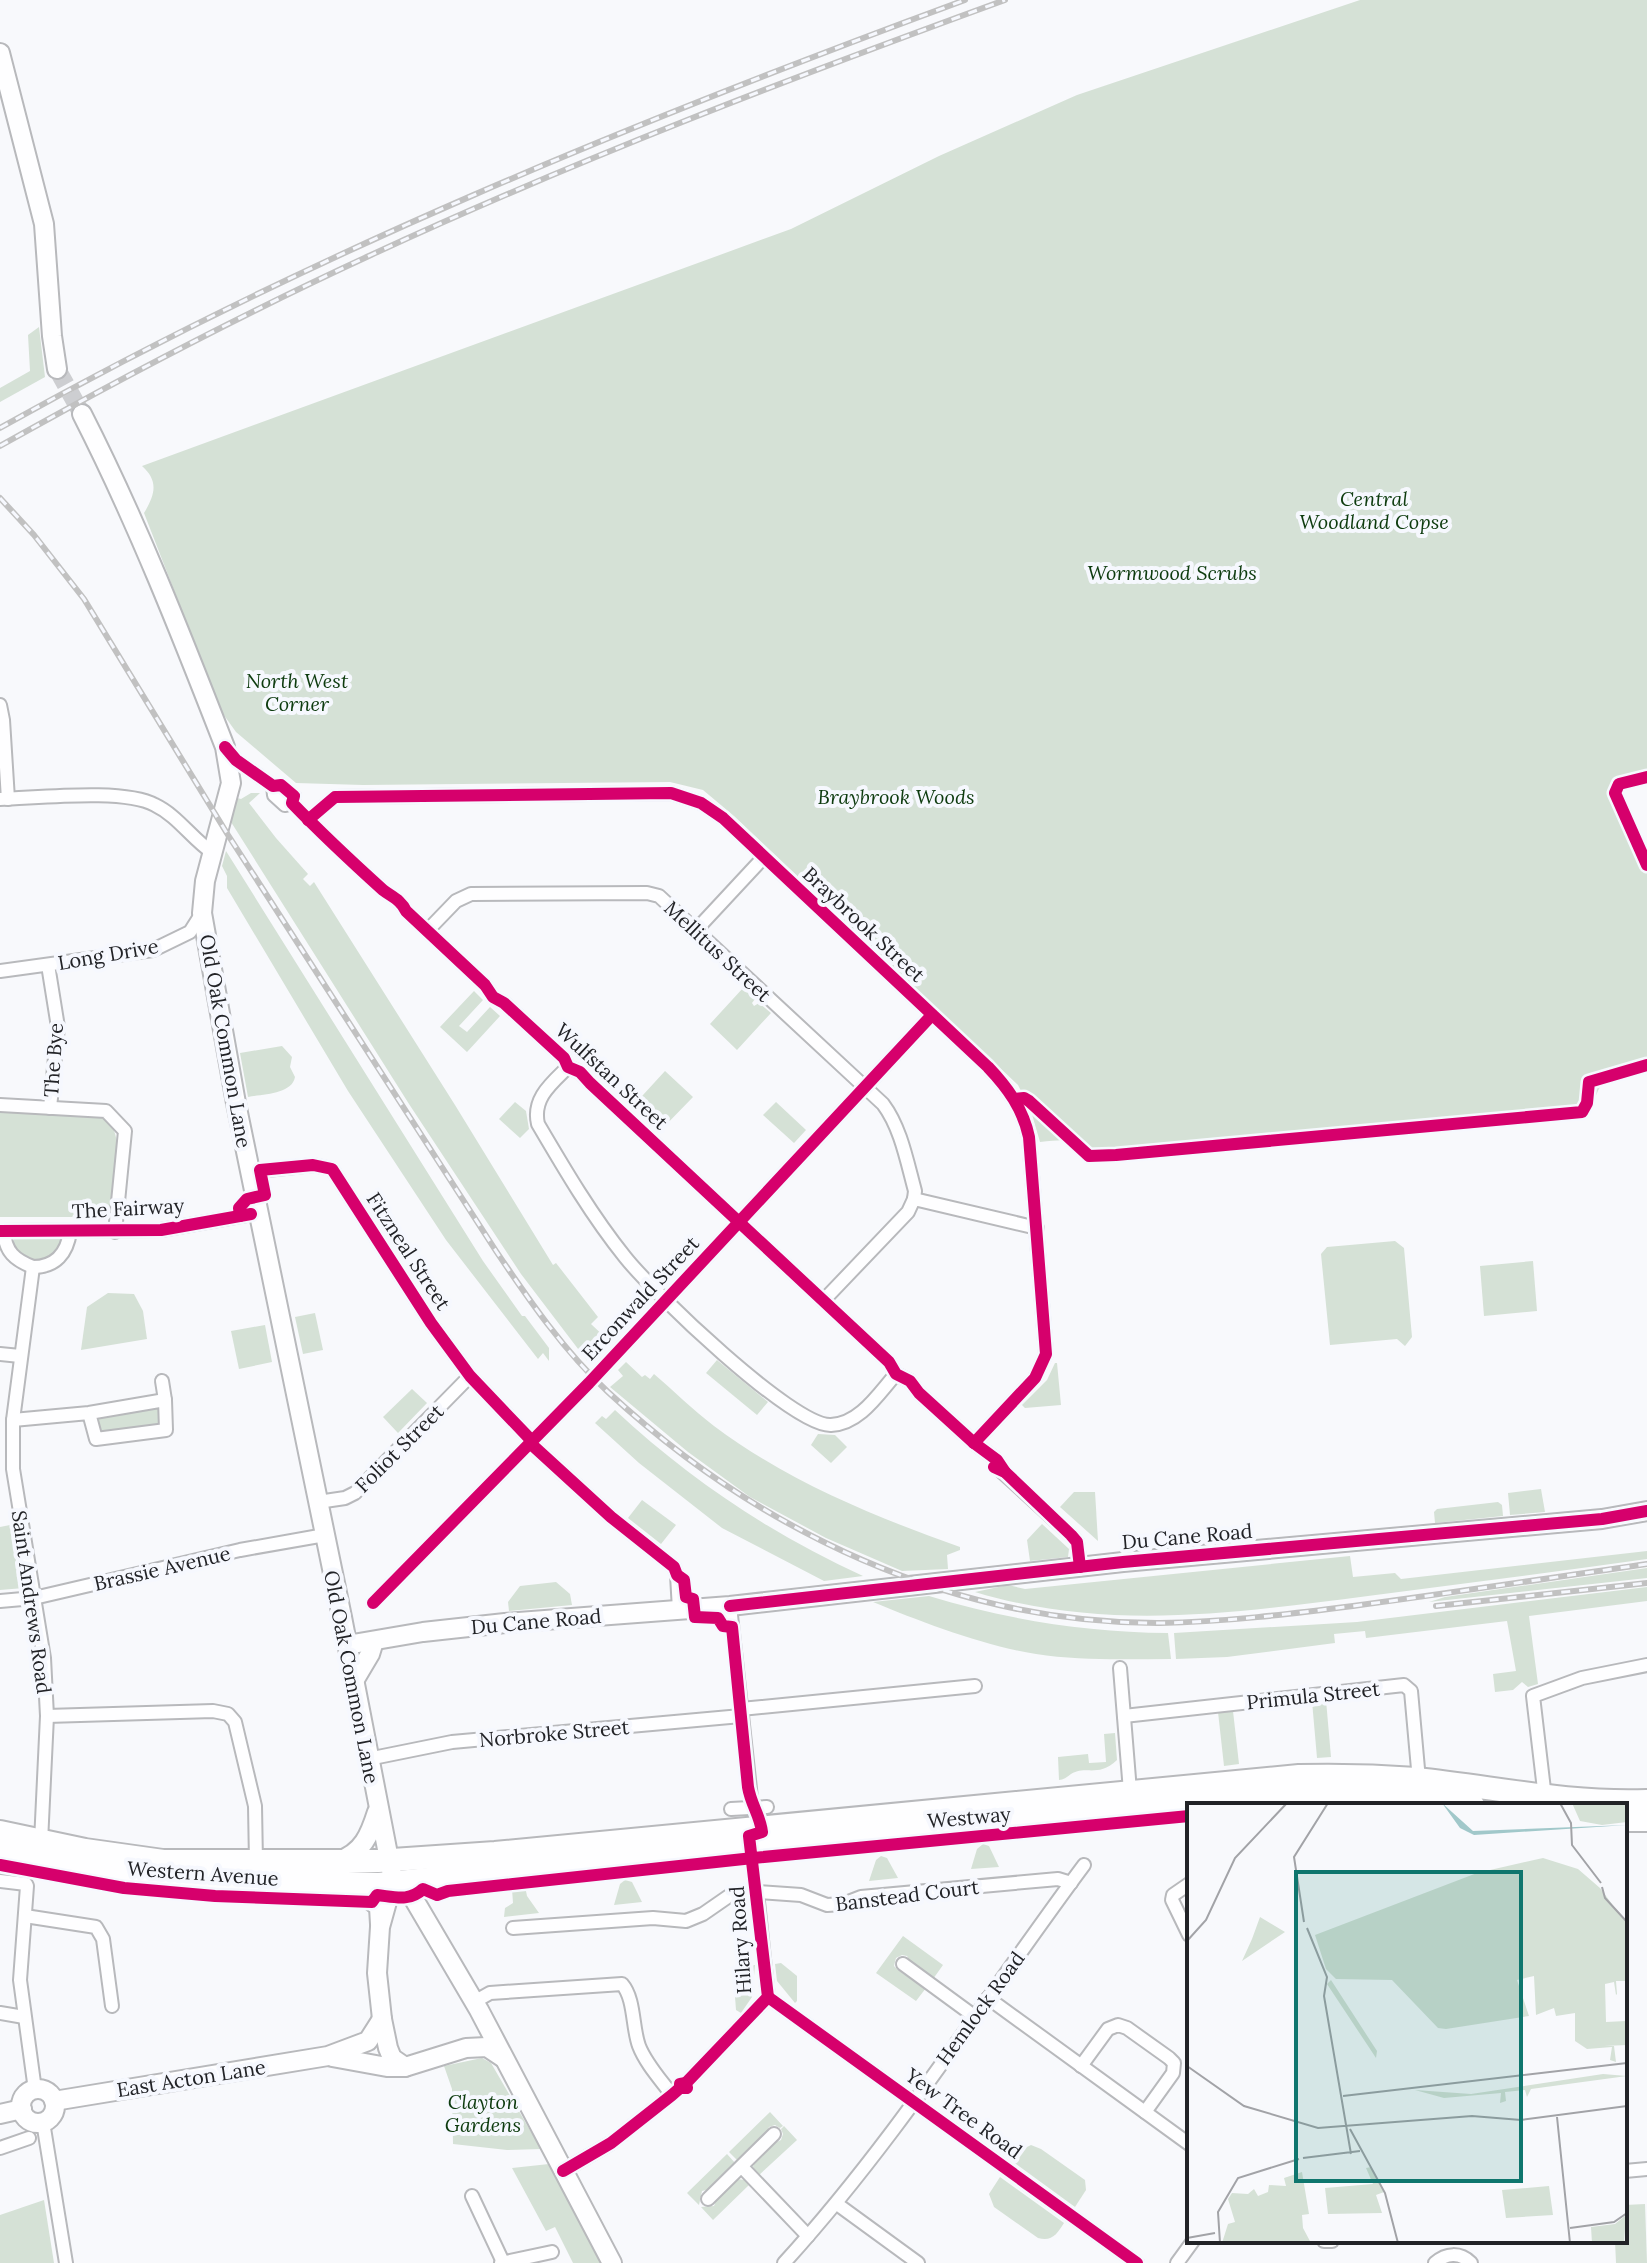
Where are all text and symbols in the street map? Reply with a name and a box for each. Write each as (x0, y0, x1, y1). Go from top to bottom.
park label: Central Woodland Copse (1299, 486, 1449, 534)
park label: Wormwood Scrubs (1087, 560, 1257, 585)
park label: North West Corner (246, 668, 349, 716)
park label: Braybrook Woods (817, 784, 975, 809)
street label: Braybrook Street (798, 861, 930, 987)
street label: Mellitus Street (659, 895, 777, 1007)
street label: Old Oak Common Lane (195, 932, 257, 1150)
street label: Long Drive (56, 933, 160, 975)
street label: Wulfstan Street (551, 1017, 674, 1135)
street label: The Bye (38, 1022, 68, 1098)
street label: Fitzneal Street (362, 1187, 456, 1315)
street label: The Fairway (71, 1193, 185, 1223)
street label: Erconwald Street (576, 1231, 704, 1365)
street label: Foliot Street (350, 1398, 449, 1497)
street label: Saint Andrews Road (7, 1509, 57, 1695)
street label: Du Cane Road (1121, 1518, 1253, 1554)
street label: Brassie Avenue (91, 1540, 233, 1596)
street label: Old Oak Common Lane (319, 1568, 385, 1786)
street label: Du Cane Road (470, 1603, 602, 1639)
street label: Primula Street (1245, 1676, 1381, 1714)
street label: Norbroke Street (478, 1714, 630, 1752)
street label: Westway (926, 1801, 1012, 1833)
inset map (1187, 1803, 1627, 2243)
street label: Western Avenue (126, 1855, 280, 1891)
street label: Banstead Court (834, 1874, 980, 1916)
street label: Hilary Road (724, 1885, 756, 1995)
street label: Hemlock Road (930, 1946, 1030, 2070)
street label: East Acton Lane (115, 2054, 267, 2102)
street label: Yew Tree Road (900, 2062, 1027, 2164)
park label: Clayton Gardens (445, 2089, 521, 2137)

